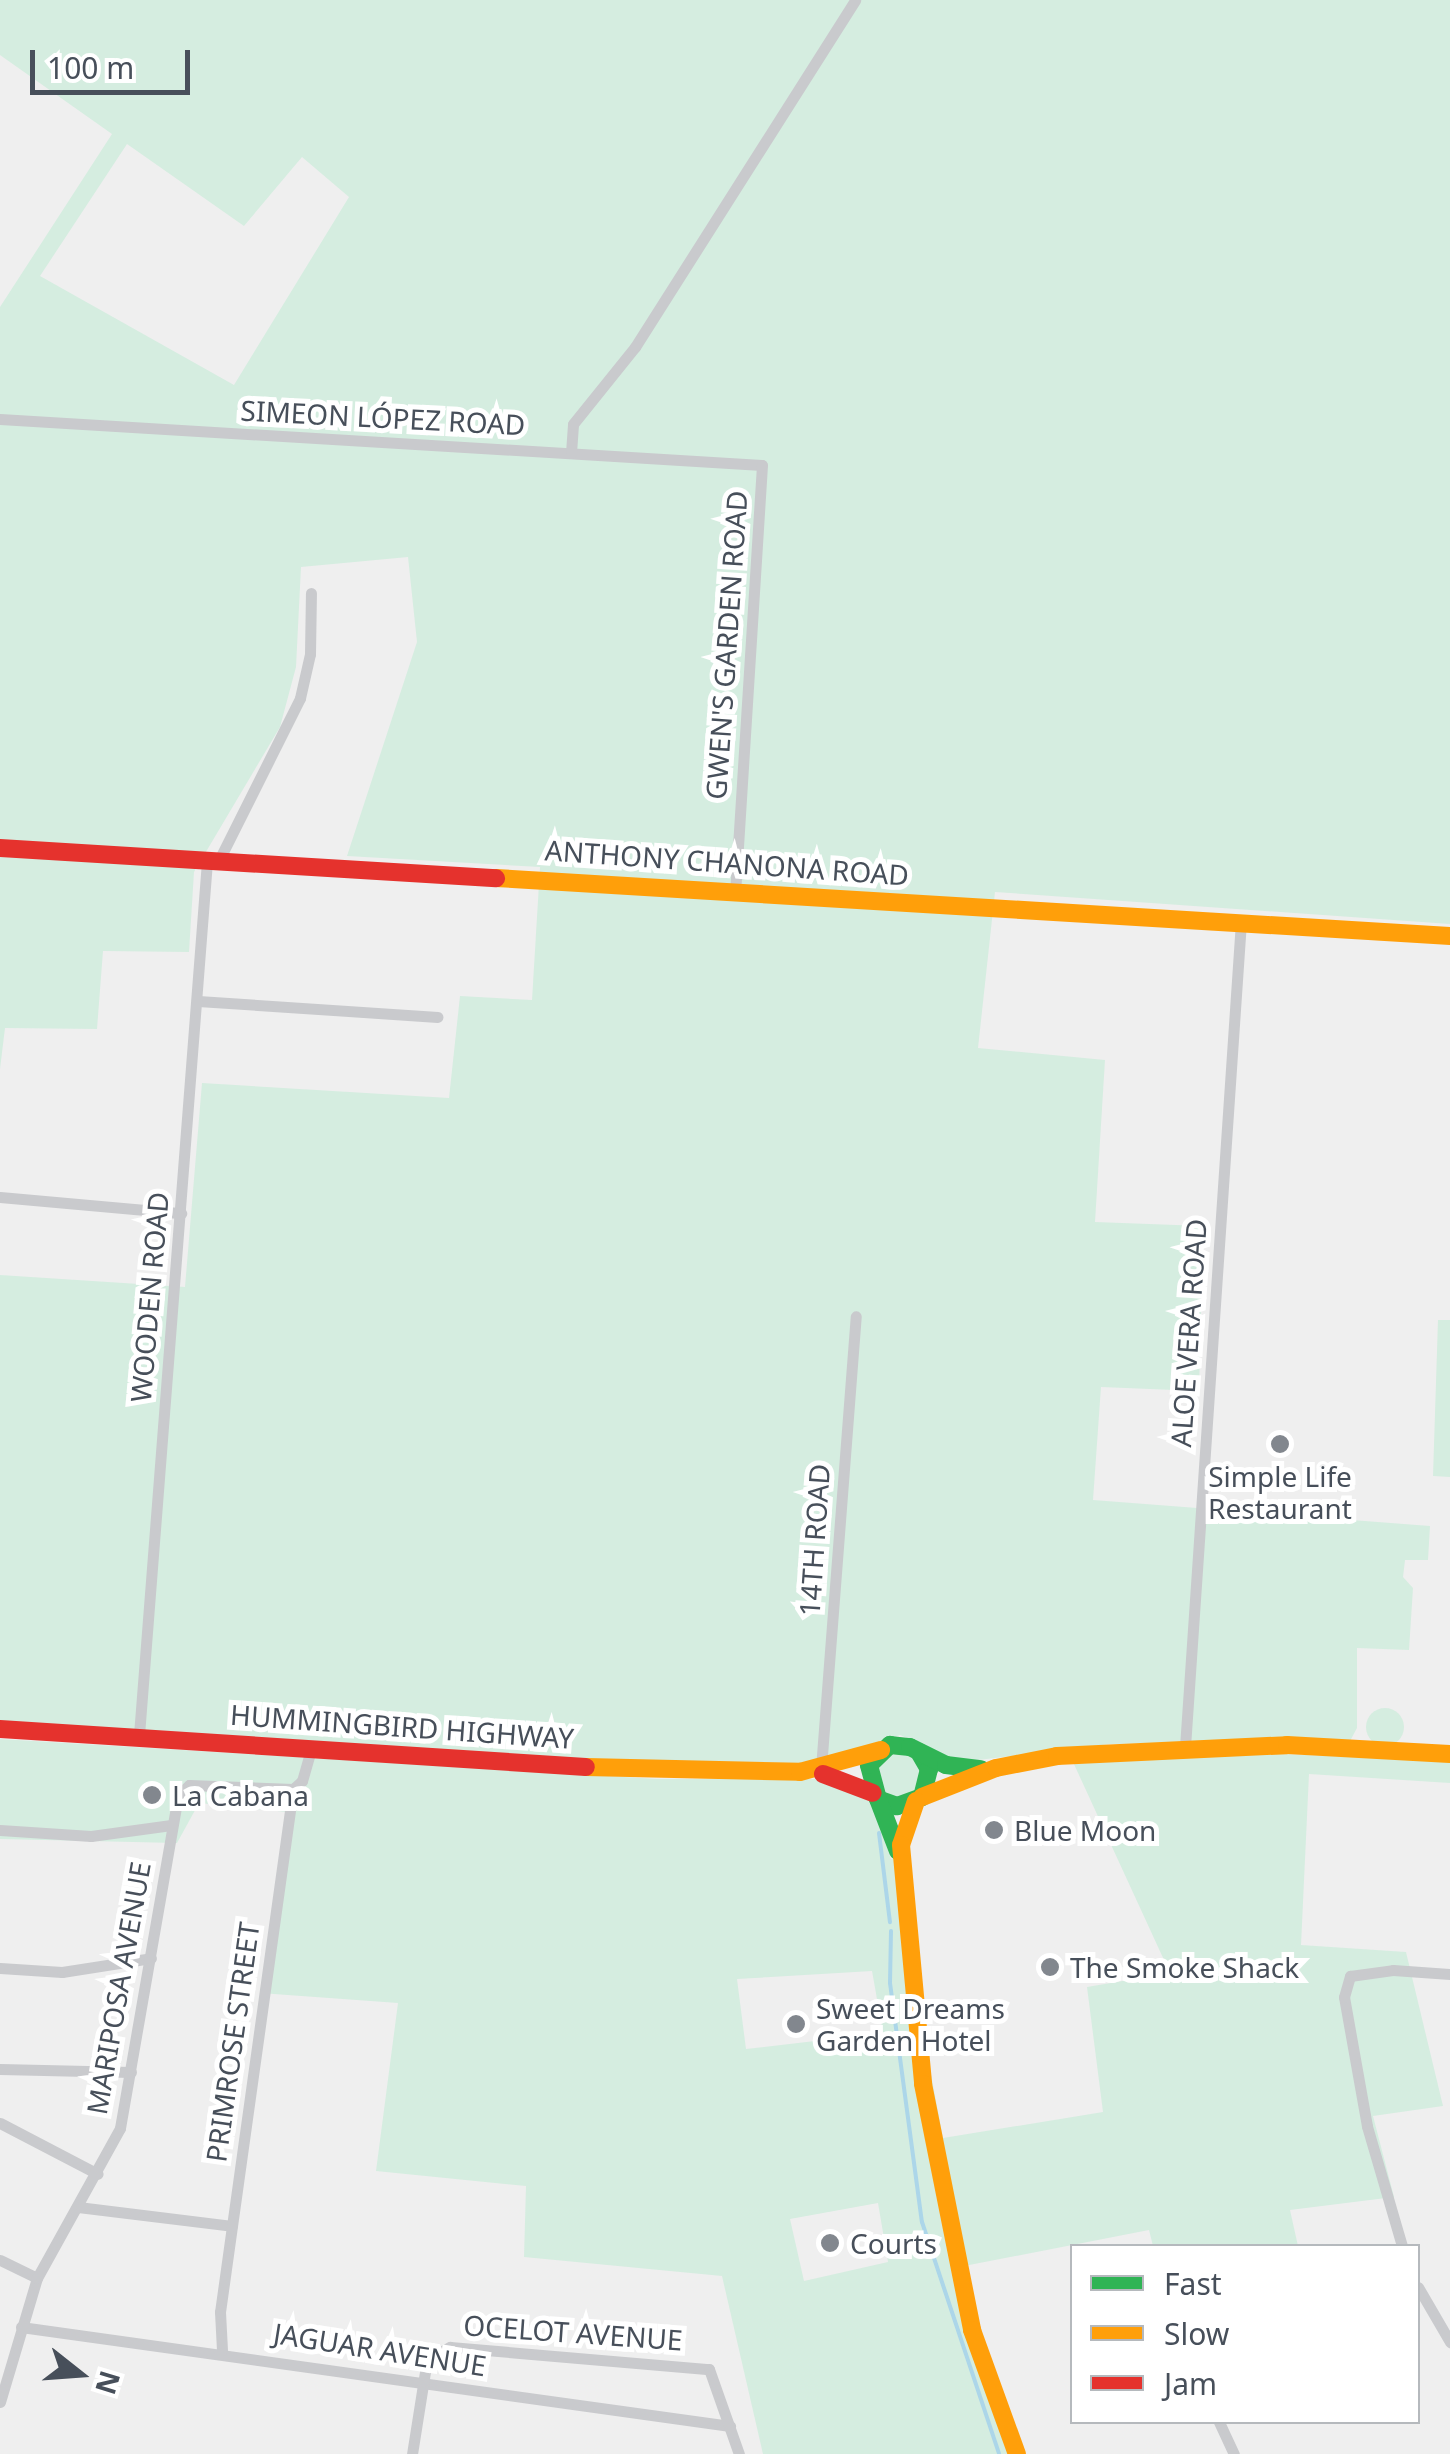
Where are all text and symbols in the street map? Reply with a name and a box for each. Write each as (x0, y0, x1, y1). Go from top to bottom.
scale bar (35, 30, 195, 92)
text: 100 m (47, 47, 134, 88)
street label: SIMEON LÓPEZ ROAD (240, 393, 526, 441)
street label: GWEN'S GARDEN ROAD (698, 489, 754, 801)
street label: ANTHONY CHANONA ROAD (544, 833, 910, 891)
street label: WOODEN ROAD (123, 1190, 175, 1404)
street label: ALOE VERA ROAD (1163, 1218, 1213, 1448)
marker: Simple Life Restaurant (1269, 1433, 1291, 1455)
place label: Simple Life Restaurant (1208, 1459, 1352, 1525)
street label: 14TH ROAD (792, 1463, 836, 1617)
street label: HUMMINGBIRD HIGHWAY (229, 1697, 575, 1755)
place label: La Cabana (172, 1778, 309, 1812)
marker: La Cabana (141, 1784, 163, 1806)
place label: Blue Moon (1014, 1813, 1156, 1847)
marker: Blue Moon (983, 1819, 1005, 1841)
street label: MARIPOSA AVENUE (79, 1859, 157, 2117)
street label: PRIMROSE STREET (199, 1920, 265, 2164)
place label: The Smoke Shack (1070, 1950, 1299, 1984)
marker: The Smoke Shack (1039, 1956, 1061, 1978)
place label: Sweet Dreams Garden Hotel (816, 1991, 1005, 2057)
marker: Sweet Dreams Garden Hotel (785, 2013, 807, 2035)
place label: Courts (850, 2226, 937, 2260)
marker: Courts (819, 2232, 841, 2254)
legend (1070, 2244, 1420, 2424)
text: Fast (1164, 2263, 1222, 2304)
street label: OCELOT AVENUE (462, 2308, 684, 2356)
text: Slow (1164, 2313, 1229, 2354)
street label: JAGUAR AVENUE (271, 2316, 489, 2382)
north arrow (30, 2324, 130, 2424)
text: Jam (1164, 2363, 1217, 2404)
text: N (87, 2366, 130, 2399)

